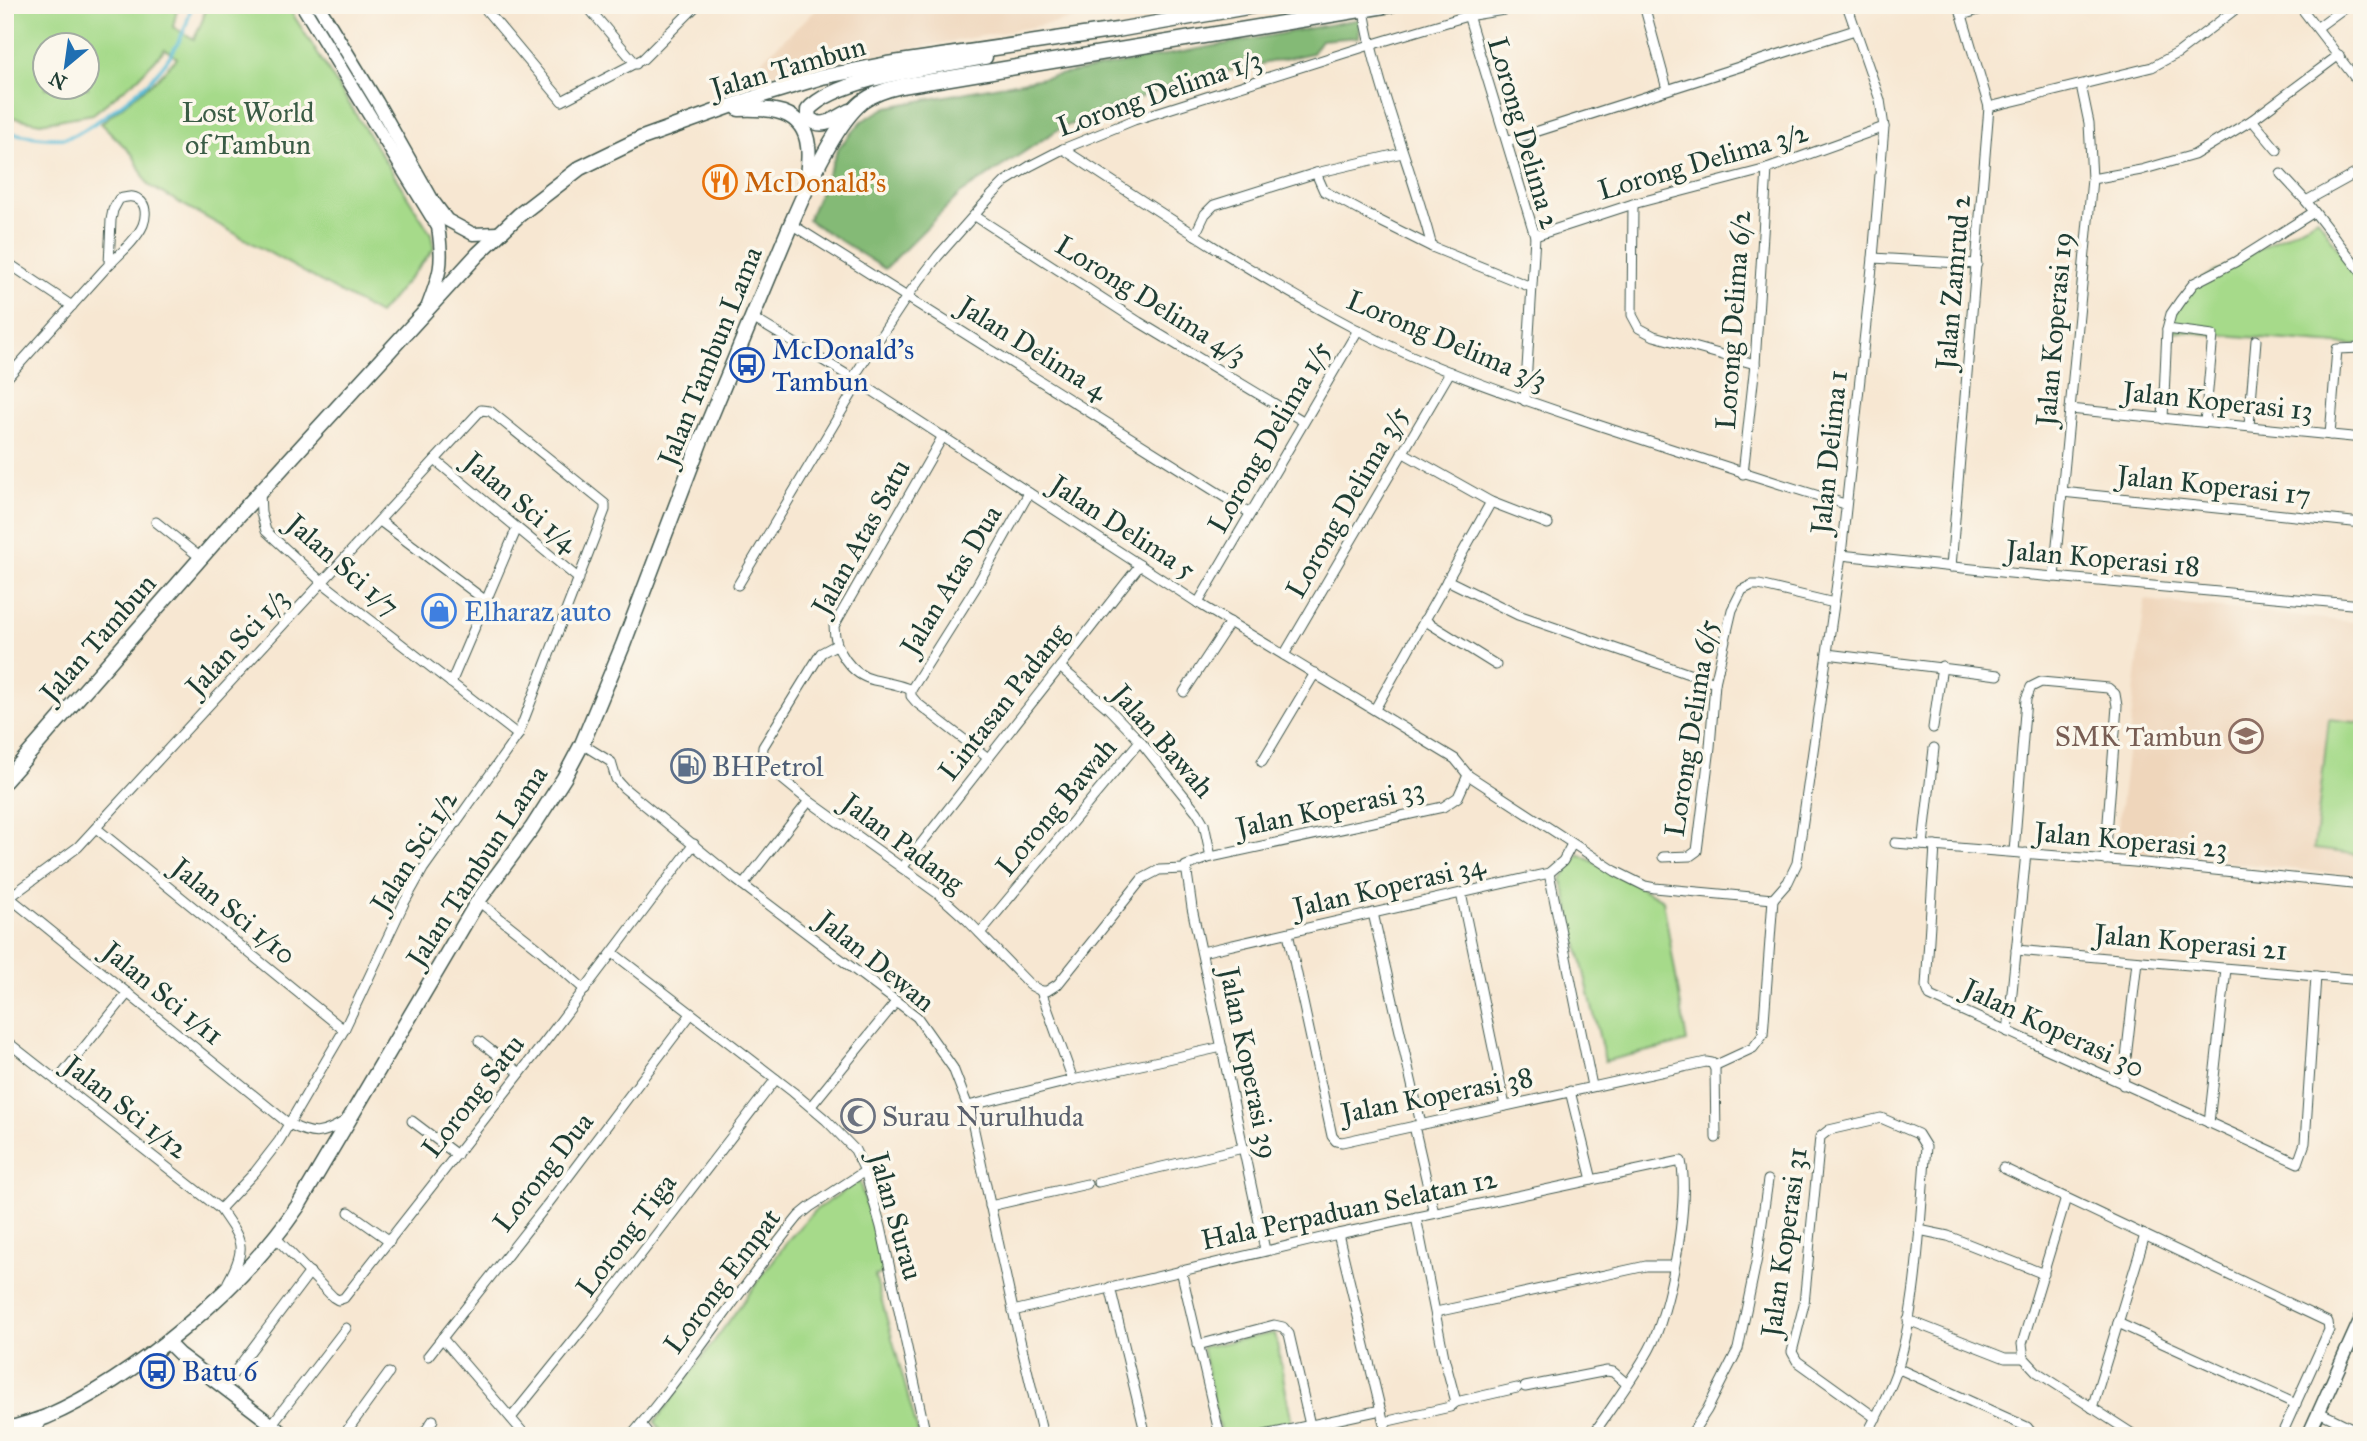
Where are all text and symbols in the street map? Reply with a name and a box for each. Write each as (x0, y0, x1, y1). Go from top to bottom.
street label: Jalan Tambun (704, 28, 869, 107)
north arrow (32, 32, 102, 102)
street label: Lorong Delima 2 (1480, 33, 1568, 233)
street label: Lorong Delima 1/3 (1052, 42, 1266, 144)
text: N (45, 66, 71, 94)
park label: Lost World of Tambun (182, 95, 314, 162)
street label: Lorong Delima 3/2 (1594, 114, 1812, 208)
restaurant icon: McDonald's (701, 163, 739, 201)
place label: McDonald's (744, 165, 886, 200)
street label: Jalan Zamrud 2 (1928, 193, 1978, 374)
street label: Lorong Delima 6/2 (1708, 209, 1758, 431)
street label: Lorong Delima 4/3 (1049, 227, 1253, 373)
street label: Jalan Koperasi 19 (2028, 231, 2080, 430)
street label: Jalan Tambun Lama (649, 241, 770, 473)
street label: Lorong Delima 3/3 (1342, 282, 1552, 398)
street label: Jalan Delima 4 (949, 287, 1115, 408)
place label: McDonald's Tambun (772, 332, 914, 399)
street label: Lorong Delima 1/5 (1200, 335, 1338, 539)
bus stop icon: McDonald's Tambun (728, 346, 766, 384)
street label: Jalan Delima 1 (1803, 368, 1855, 539)
street label: Jalan Koperasi 13 (2118, 373, 2315, 428)
street label: Lorong Delima 3/5 (1278, 400, 1416, 604)
street label: Jalan Sci 1/4 (455, 442, 586, 561)
street label: Jalan Atas Satu (802, 453, 918, 624)
street label: Jalan Koperasi 17 (2112, 457, 2313, 513)
street label: Jalan Delima 5 (1041, 465, 1202, 587)
street label: Jalan Atas Dua (891, 499, 1009, 664)
street label: Jalan Sci 1/7 (277, 504, 407, 624)
street label: Jalan Koperasi 18 (2001, 532, 2202, 584)
street label: Jalan Tambun (31, 566, 163, 712)
street label: Jalan Sci 1/3 (176, 581, 296, 705)
shop icon: Elharaz auto (420, 592, 458, 630)
place label: Elharaz auto (464, 594, 611, 629)
street label: Lintasan Padang (931, 616, 1076, 788)
street label: Lorong Delima 6/5 (1657, 617, 1725, 839)
street label: Jalan Bawah (1102, 675, 1222, 805)
school or university icon: SMK Tambun (2227, 717, 2265, 755)
place label: SMK Tambun (2055, 719, 2222, 754)
street label: Lorong Bawah (988, 730, 1124, 883)
fuel station icon: BHPetrol (669, 747, 707, 785)
place label: BHPetrol (712, 749, 824, 784)
street label: Jalan Tambun Lama (397, 759, 555, 976)
street label: Jalan Koperasi 33 (1230, 771, 1427, 846)
street label: Jalan Sci 1/2 (361, 783, 465, 921)
street label: Jalan Padang (832, 784, 972, 901)
street label: Jalan Koperasi 23 (2030, 814, 2229, 866)
street label: Jalan Koperasi 34 (1287, 847, 1490, 926)
street label: Jalan Sci 1/10 (162, 848, 304, 972)
street label: Jalan Dewan (807, 901, 942, 1019)
street label: Jalan Koperasi 21 (2090, 916, 2289, 968)
street label: Jalan Sci 1/11 (93, 932, 231, 1052)
street label: Jalan Koperasi 39 (1211, 961, 1286, 1162)
street label: Jalan Koperasi 30 (1955, 969, 2150, 1085)
street label: Lorong Satu (414, 1027, 532, 1165)
street label: Jalan Sci 1/12 (54, 1046, 195, 1167)
street label: Jalan Koperasi 38 (1335, 1059, 1536, 1131)
mosque icon: Surau Nurulhuda (839, 1097, 877, 1135)
place label: Surau Nurulhuda (882, 1099, 1084, 1134)
street label: Lorong Dua (485, 1105, 601, 1239)
street label: Jalan Surau (860, 1145, 931, 1284)
street label: Jalan Koperasi 31 (1753, 1145, 1815, 1342)
street label: Hala Perpaduan Selatan 12 (1198, 1160, 1500, 1257)
street label: Lorong Tiga (568, 1166, 684, 1304)
street label: Lorong Empat (656, 1201, 788, 1361)
bus stop icon: Batu 6 (138, 1352, 176, 1390)
place label: Batu 6 (182, 1354, 259, 1389)

